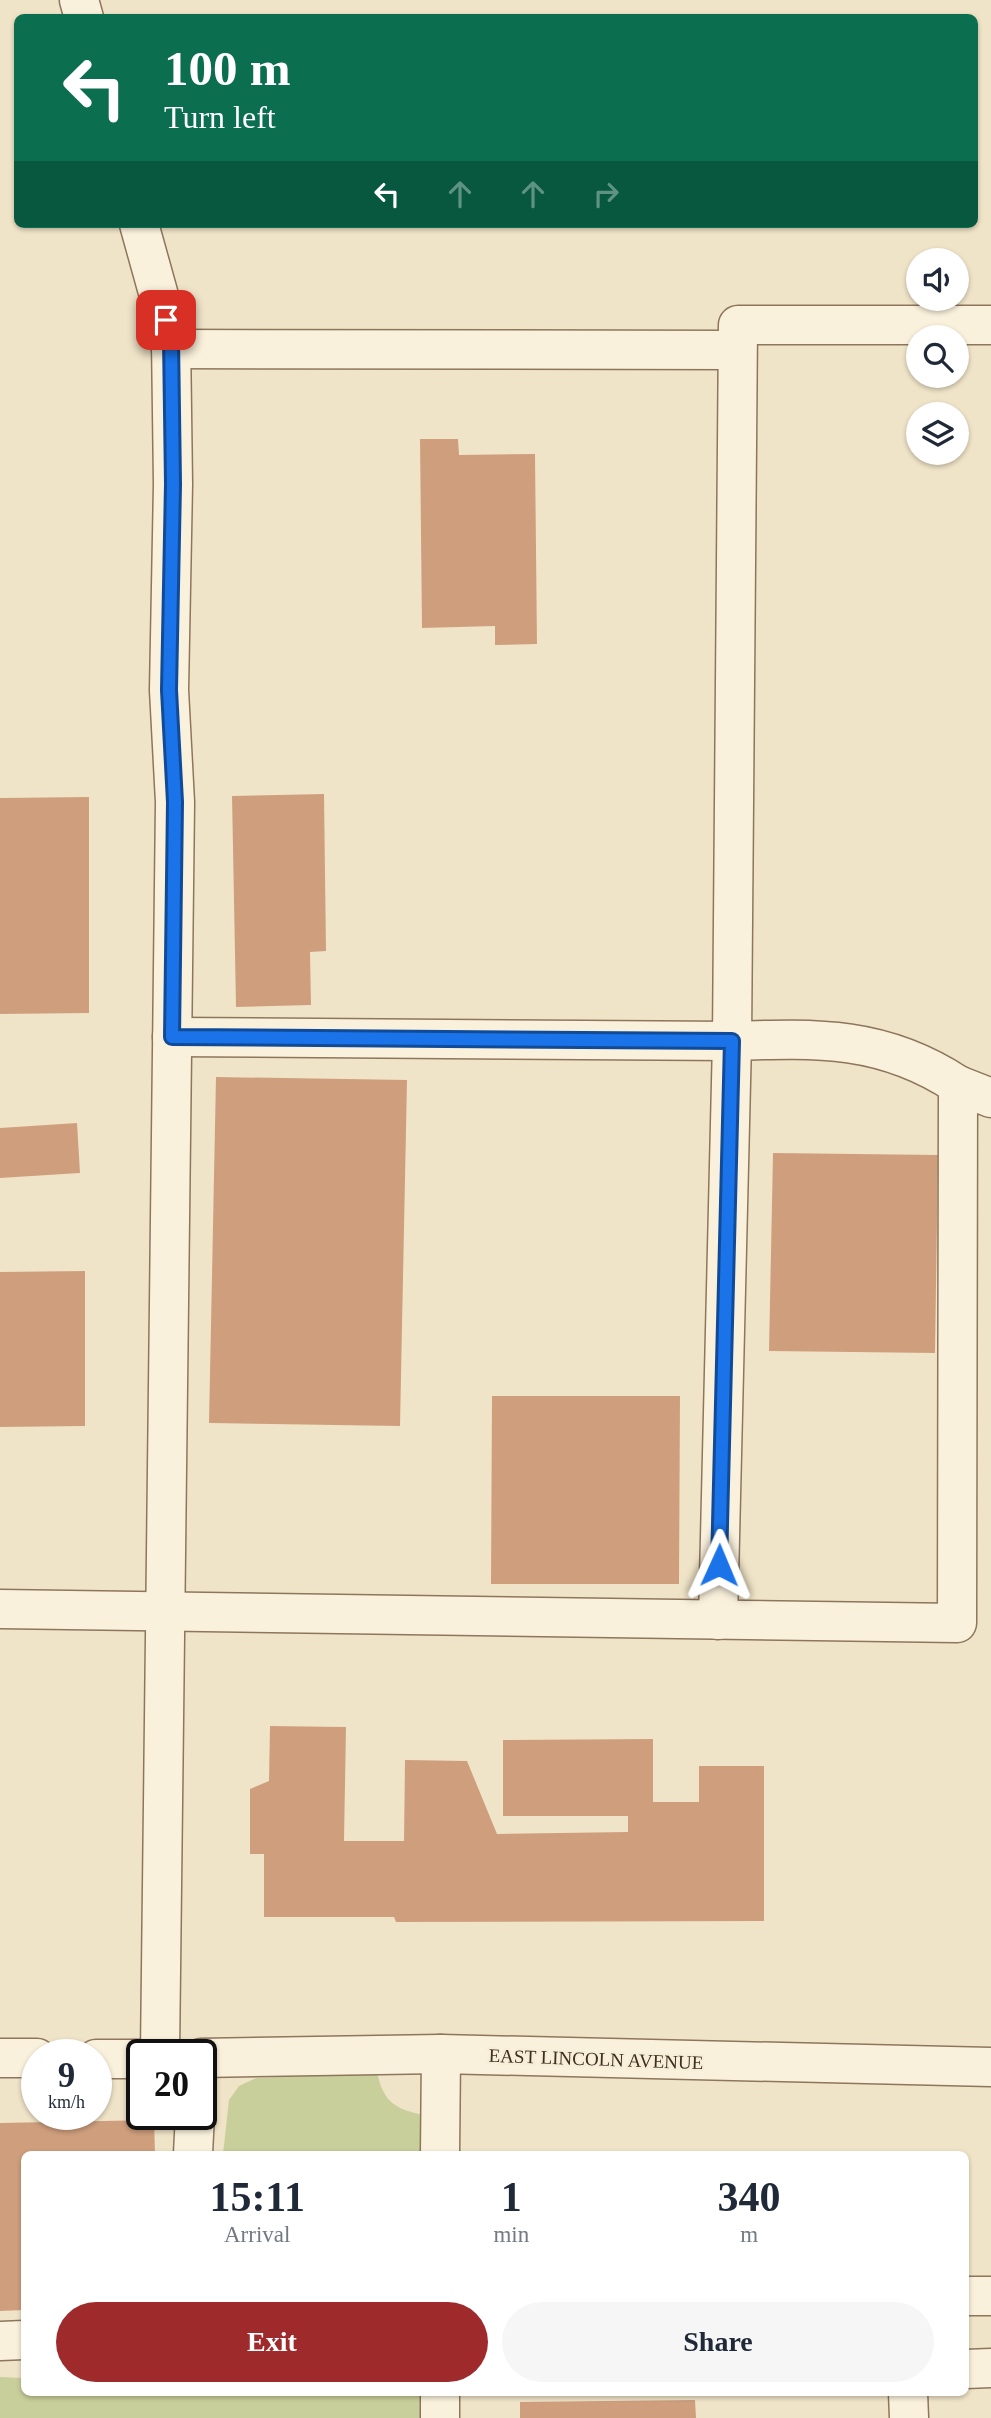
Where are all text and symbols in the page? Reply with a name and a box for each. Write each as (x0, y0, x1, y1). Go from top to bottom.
text: 100 m (164, 41, 291, 96)
icon: left (49, 42, 140, 133)
text: Turn left (164, 99, 276, 135)
icon: left (368, 175, 406, 213)
icon: ahead (441, 175, 479, 213)
icon: ahead (514, 175, 552, 213)
icon: right (587, 175, 625, 213)
map controls (906, 248, 969, 465)
button: sound (906, 248, 969, 311)
pin (136, 290, 196, 350)
icon: arrive (147, 301, 185, 339)
button: search (906, 325, 969, 388)
button: layers (906, 402, 969, 465)
position arrow (682, 1528, 756, 1602)
speed limit sign: 20 (126, 2039, 217, 2130)
street label: EAST LINCOLN AVENUE (488, 2045, 704, 2073)
text: 9 (58, 2056, 75, 2095)
text: km/h (48, 2092, 85, 2112)
text: 15:11 (209, 2174, 305, 2220)
text: 1 (501, 2174, 522, 2220)
text: 340 (718, 2174, 781, 2220)
text: Arrival (224, 2222, 290, 2247)
text: min (493, 2222, 529, 2247)
text: m (740, 2222, 758, 2247)
button: Exit (56, 2302, 488, 2382)
button: Share (502, 2302, 934, 2382)

